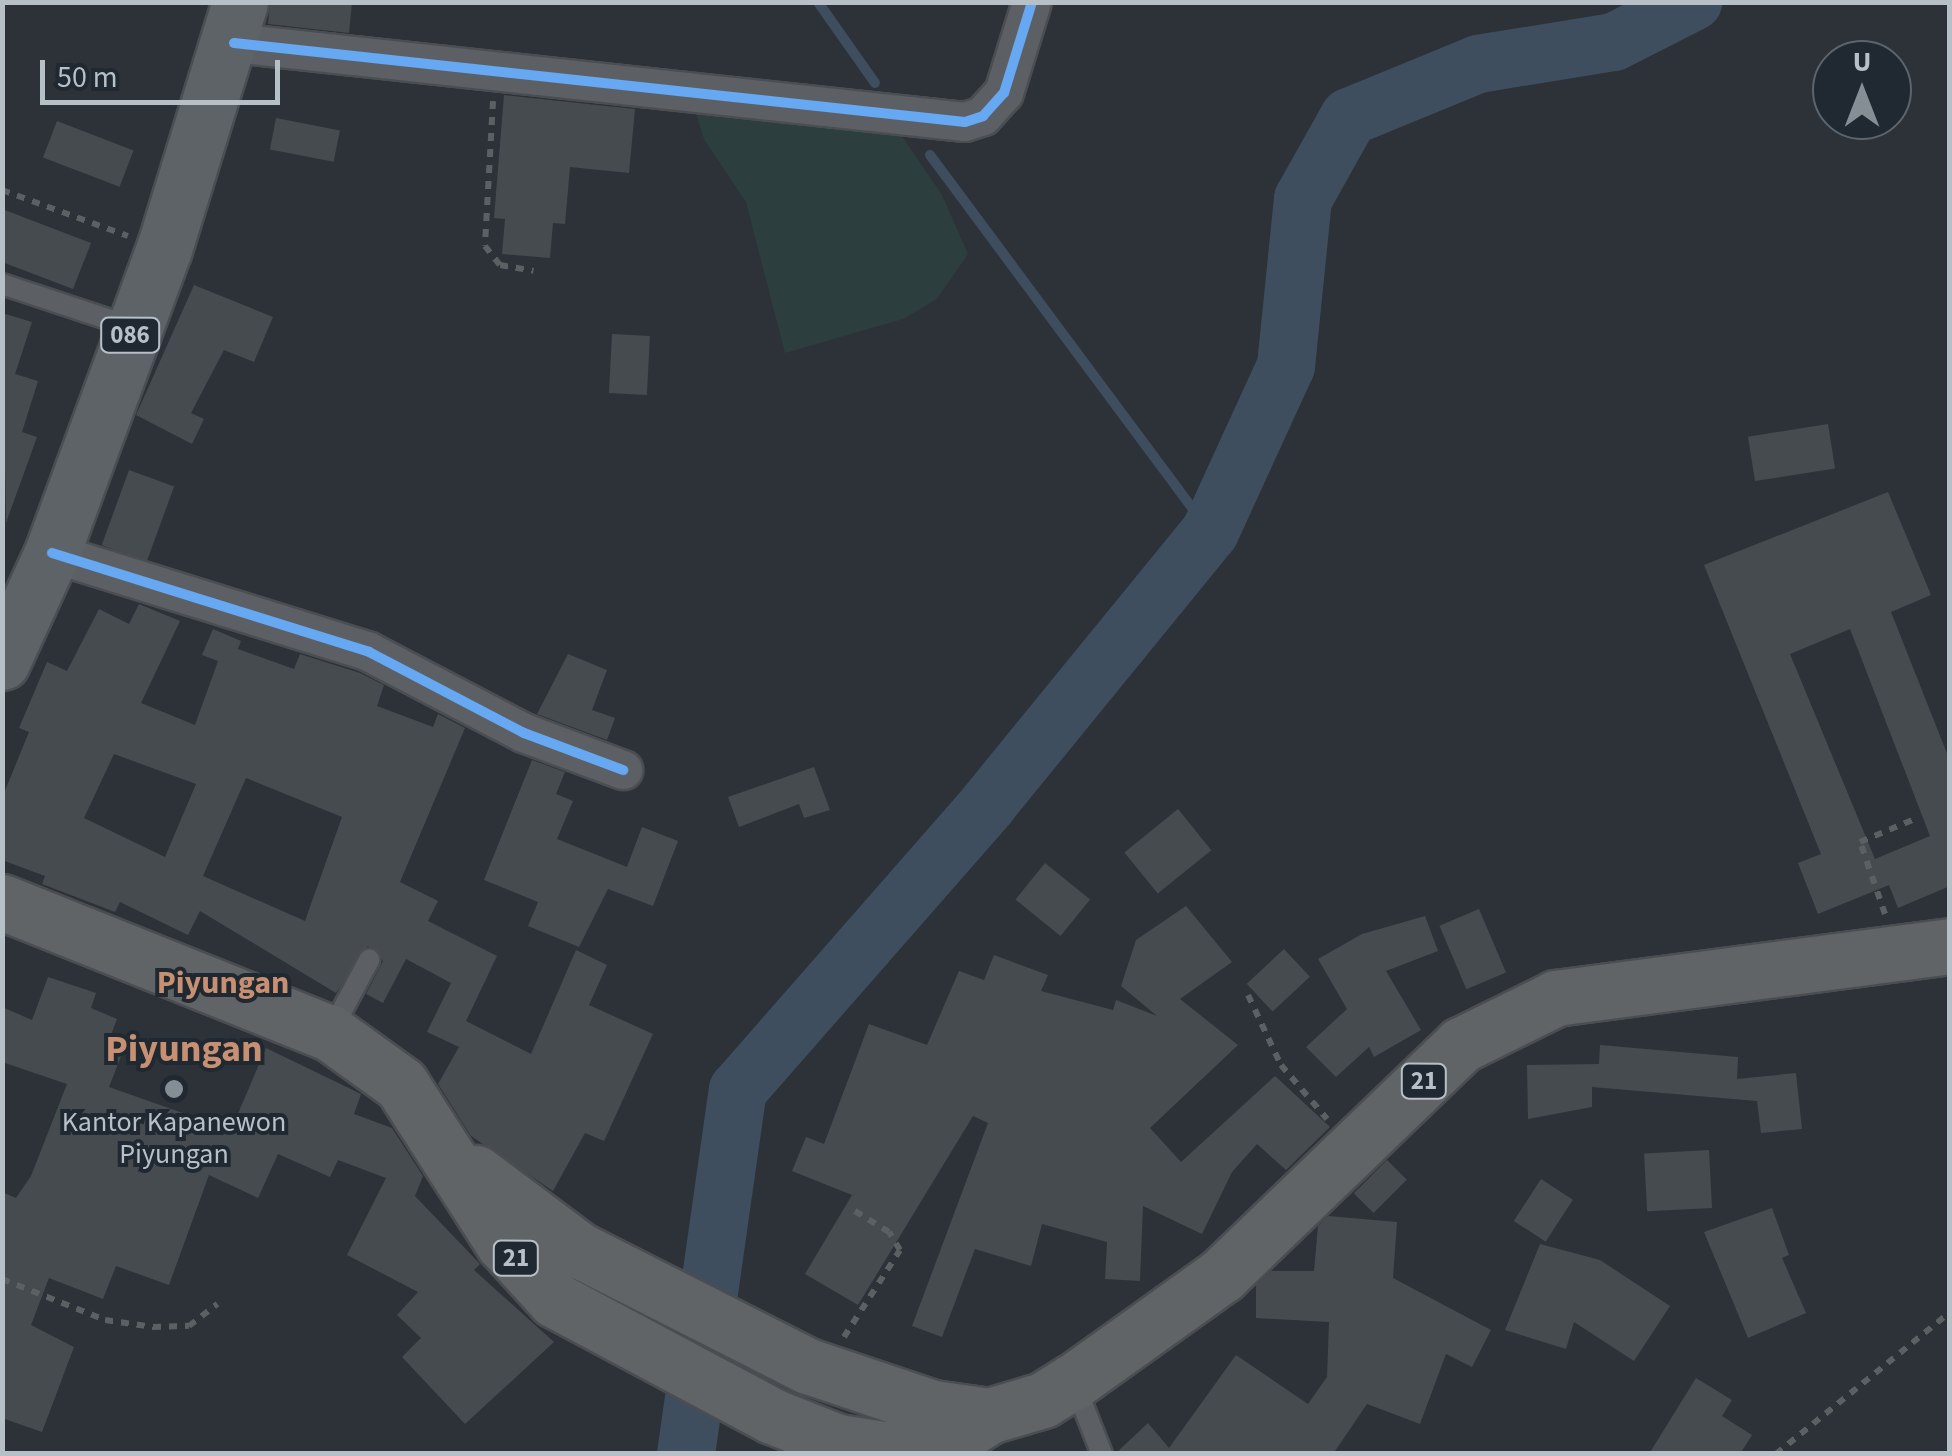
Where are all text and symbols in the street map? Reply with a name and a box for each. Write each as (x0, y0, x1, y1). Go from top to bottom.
scale bar (45, 40, 285, 102)
north arrow (1812, 40, 1912, 140)
text: U (1853, 42, 1871, 82)
text: 50 m (57, 56, 118, 99)
road number: 086 (100, 315, 160, 355)
district label: Piyungan (157, 964, 289, 1002)
district label: Piyungan (105, 1027, 263, 1073)
road number: 21 (1399, 1061, 1449, 1101)
marker: Kantor Kapanewon Piyungan (163, 1078, 185, 1100)
place label: Kantor Kapanewon Piyungan (62, 1105, 286, 1171)
road number: 21 (491, 1238, 541, 1278)

